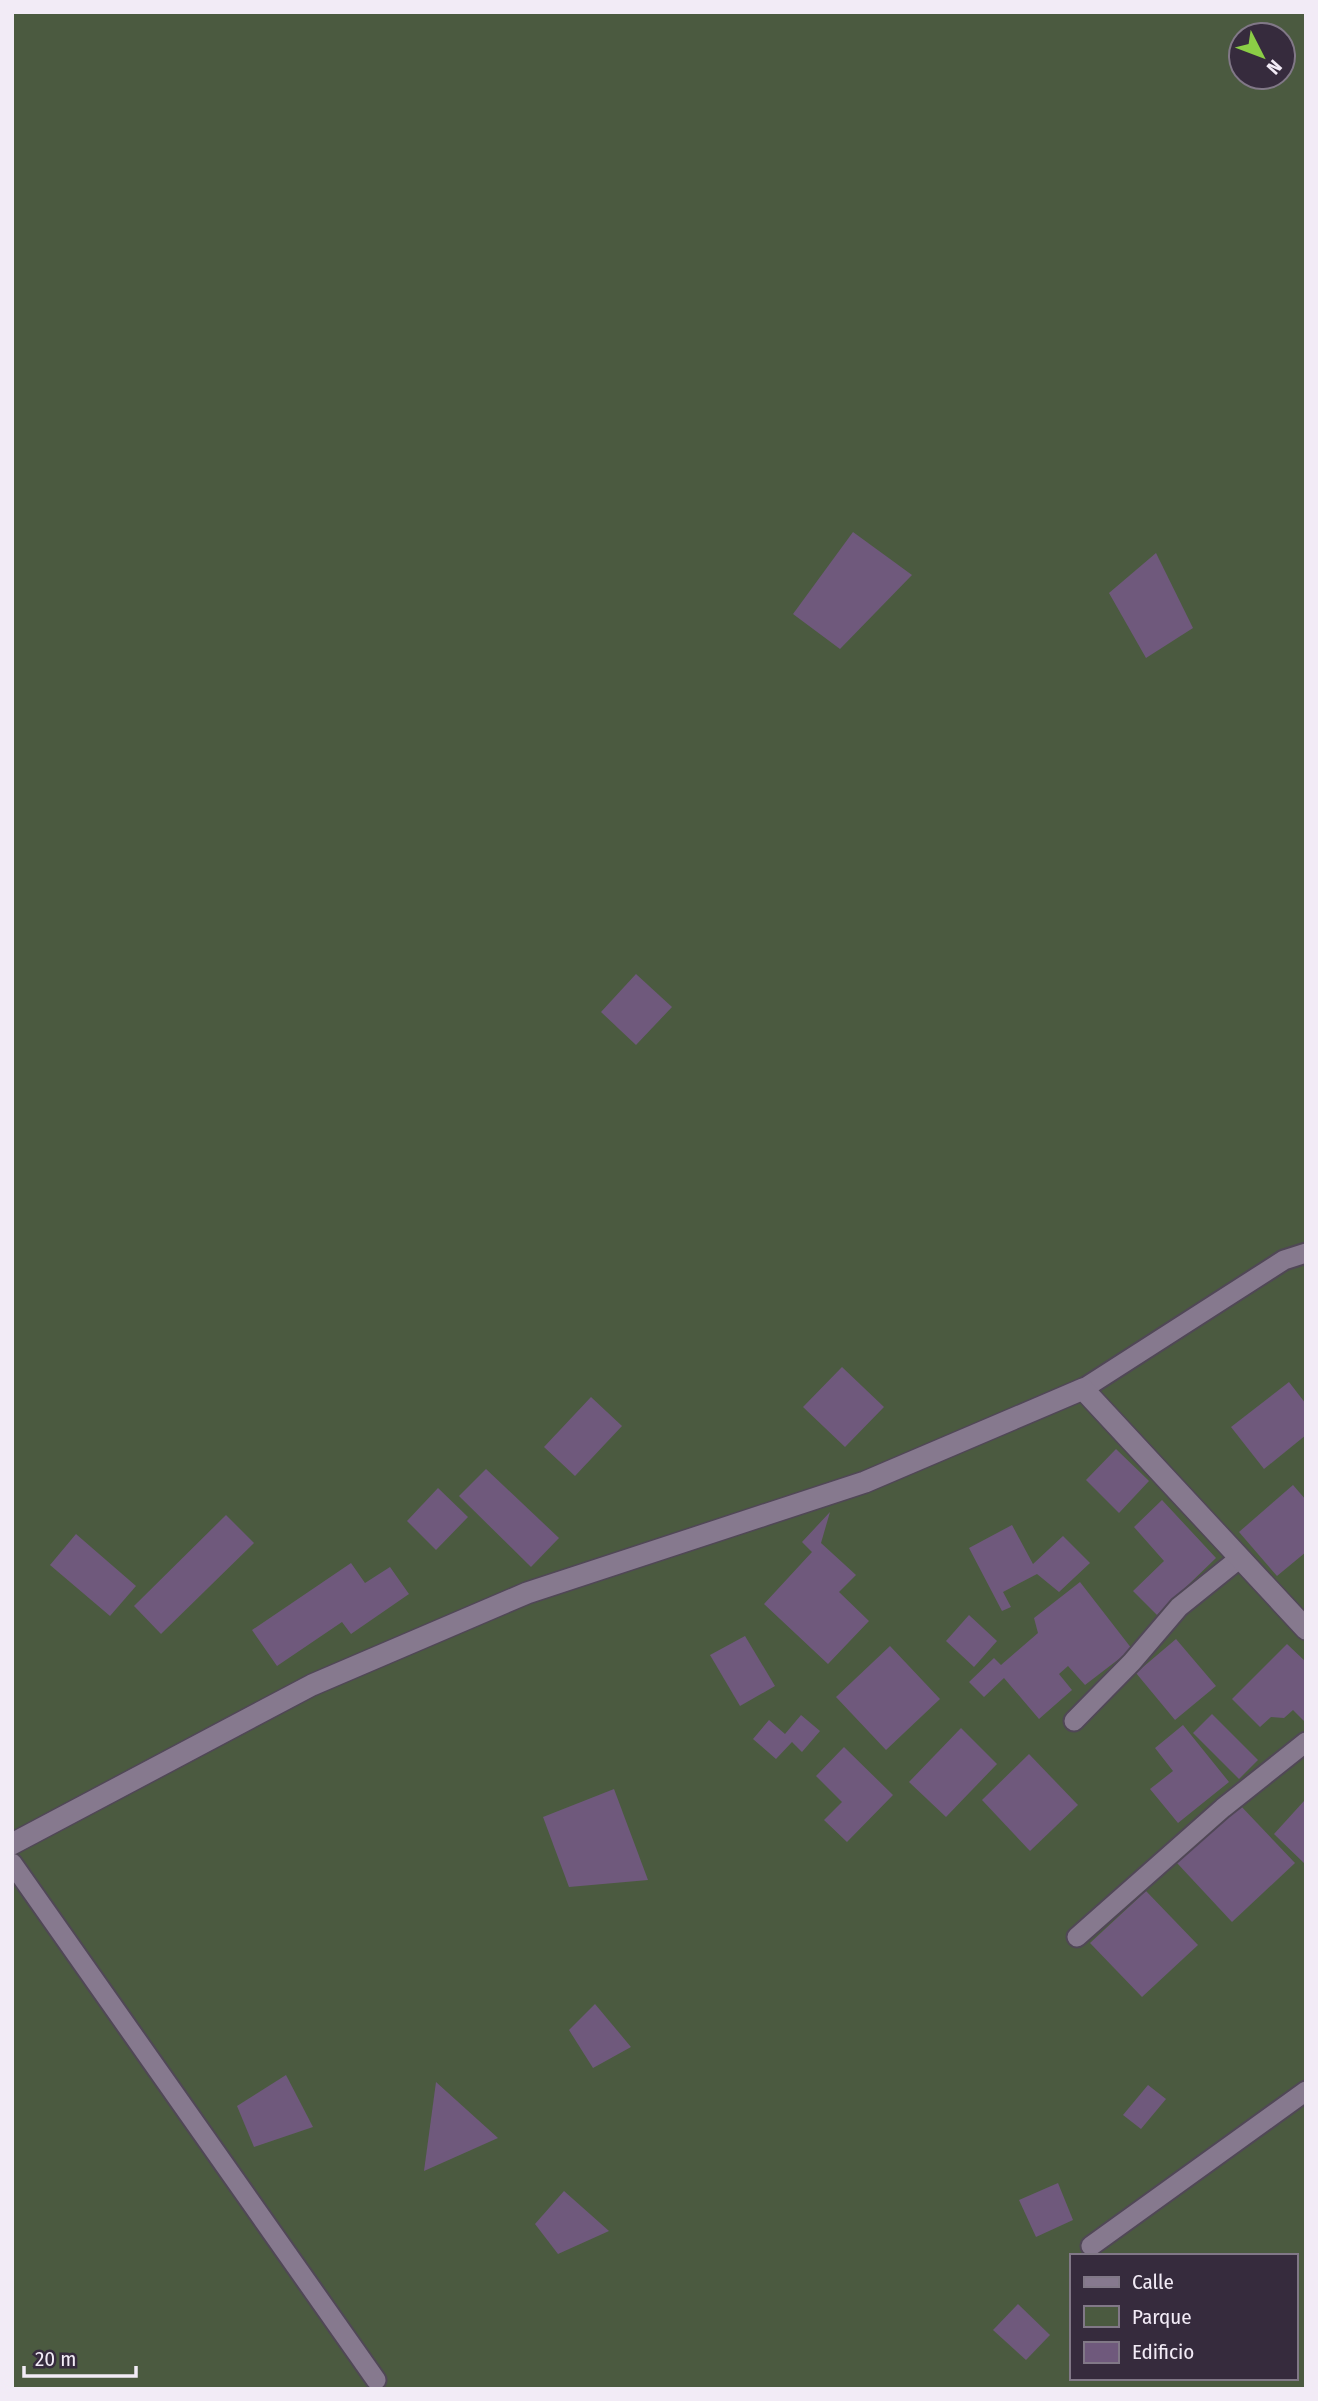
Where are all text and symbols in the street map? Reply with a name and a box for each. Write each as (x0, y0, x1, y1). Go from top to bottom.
north arrow (1227, 21, 1297, 91)
text: N (1262, 55, 1287, 79)
legend (1070, 2254, 1297, 2380)
text: Calle (1132, 2269, 1174, 2295)
text: Parque (1132, 2304, 1192, 2330)
scale bar (24, 2334, 136, 2378)
text: Edificio (1132, 2339, 1194, 2365)
text: 20 m (35, 2346, 76, 2372)

